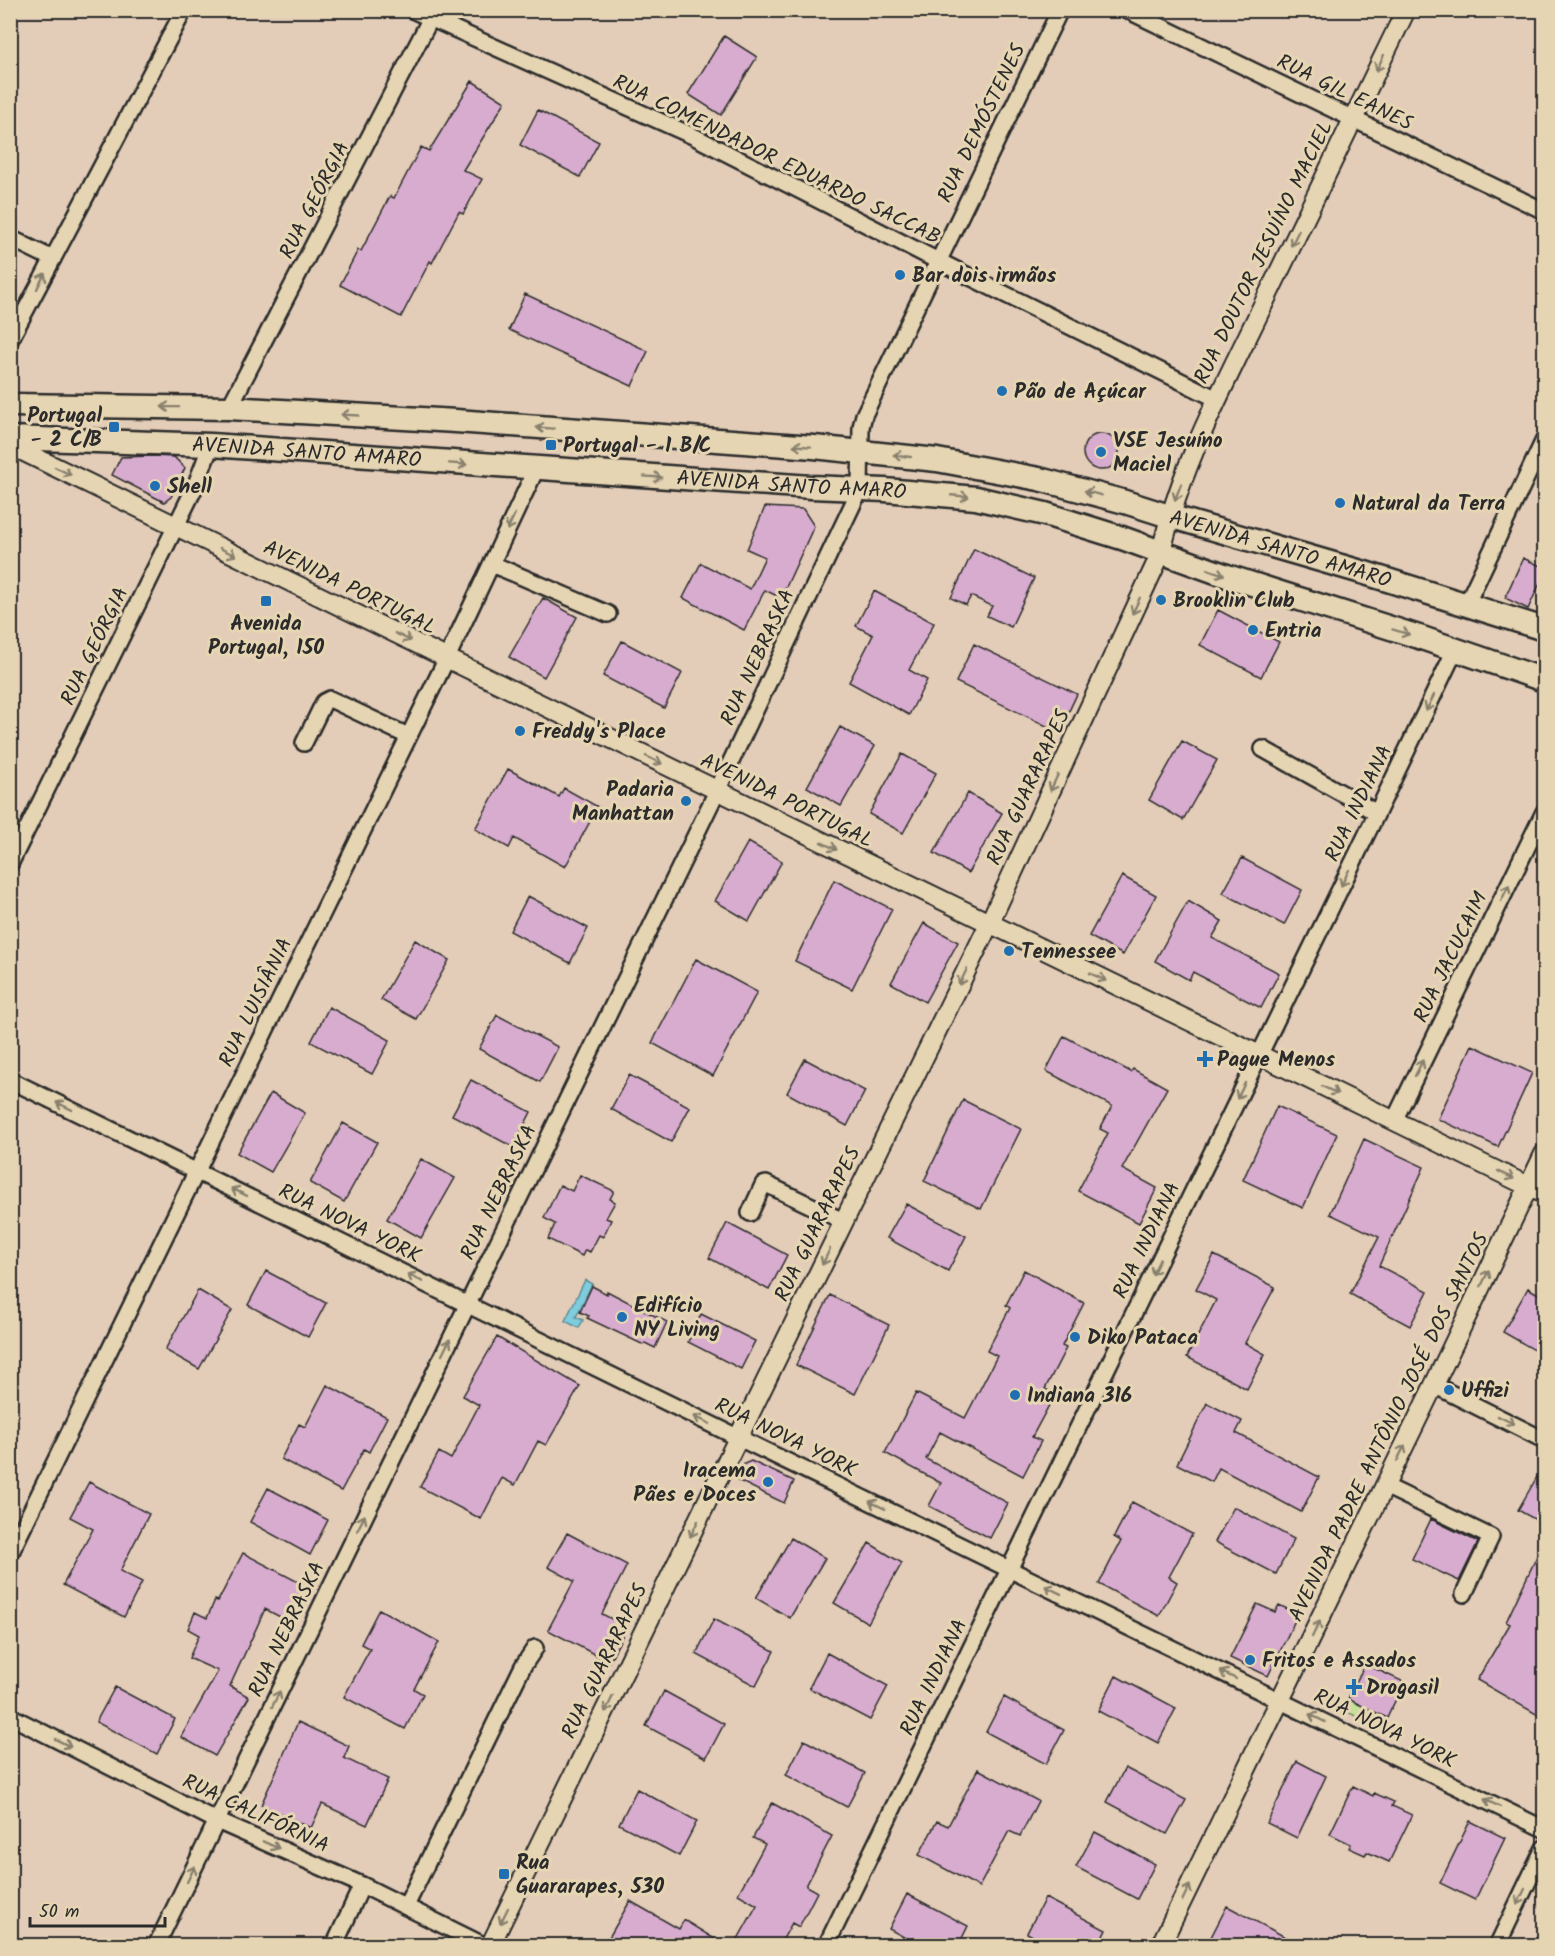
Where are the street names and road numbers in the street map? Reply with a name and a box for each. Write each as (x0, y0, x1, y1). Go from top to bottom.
street label: RUA DEMÓSTENES (929, 38, 1035, 209)
street label: RUA GIL EANES (1271, 46, 1418, 141)
street label: RUA COMENDADOR EDUARDO SACCAB (607, 66, 946, 254)
street label: RUA DOUTOR JESUÍNO MACIEL (1186, 115, 1343, 390)
street label: RUA GEÓRGIA (271, 136, 359, 265)
street label: AVENIDA SANTO AMARO (191, 429, 422, 478)
street label: AVENIDA SANTO AMARO (676, 463, 908, 510)
street label: AVENIDA SANTO AMARO (1165, 502, 1395, 598)
street label: AVENIDA PORTUGAL (257, 532, 442, 645)
street label: RUA GEÓRGIA (52, 582, 138, 712)
street label: RUA NEBRASKA (712, 584, 804, 731)
street label: RUA GUARARAPES (979, 704, 1080, 871)
street label: RUA INDIANA (1317, 740, 1402, 868)
street label: AVENIDA PORTUGAL (694, 745, 879, 858)
street label: RUA JACUCAIM (1405, 886, 1498, 1029)
street label: RUA LUISIÂNIA (211, 932, 302, 1073)
street label: RUA NEBRASKA (452, 1119, 546, 1266)
street label: RUA GUARARAPES (766, 1141, 870, 1308)
street label: RUA NOVA YORK (272, 1176, 427, 1273)
street label: RUA INDIANA (1105, 1177, 1190, 1305)
street label: AVENIDA PADRE ANTÔNIO JOSÉ DOS SANTOS (1280, 1227, 1498, 1628)
street label: RUA NOVA YORK (708, 1390, 863, 1487)
street label: RUA NEBRASKA (240, 1556, 334, 1703)
street label: RUA GUARARAPES (553, 1578, 657, 1745)
street label: RUA INDIANA (892, 1614, 977, 1742)
street label: RUA NOVA YORK (1307, 1681, 1462, 1778)
street label: RUA CALIFÓRNIA (176, 1766, 334, 1863)

